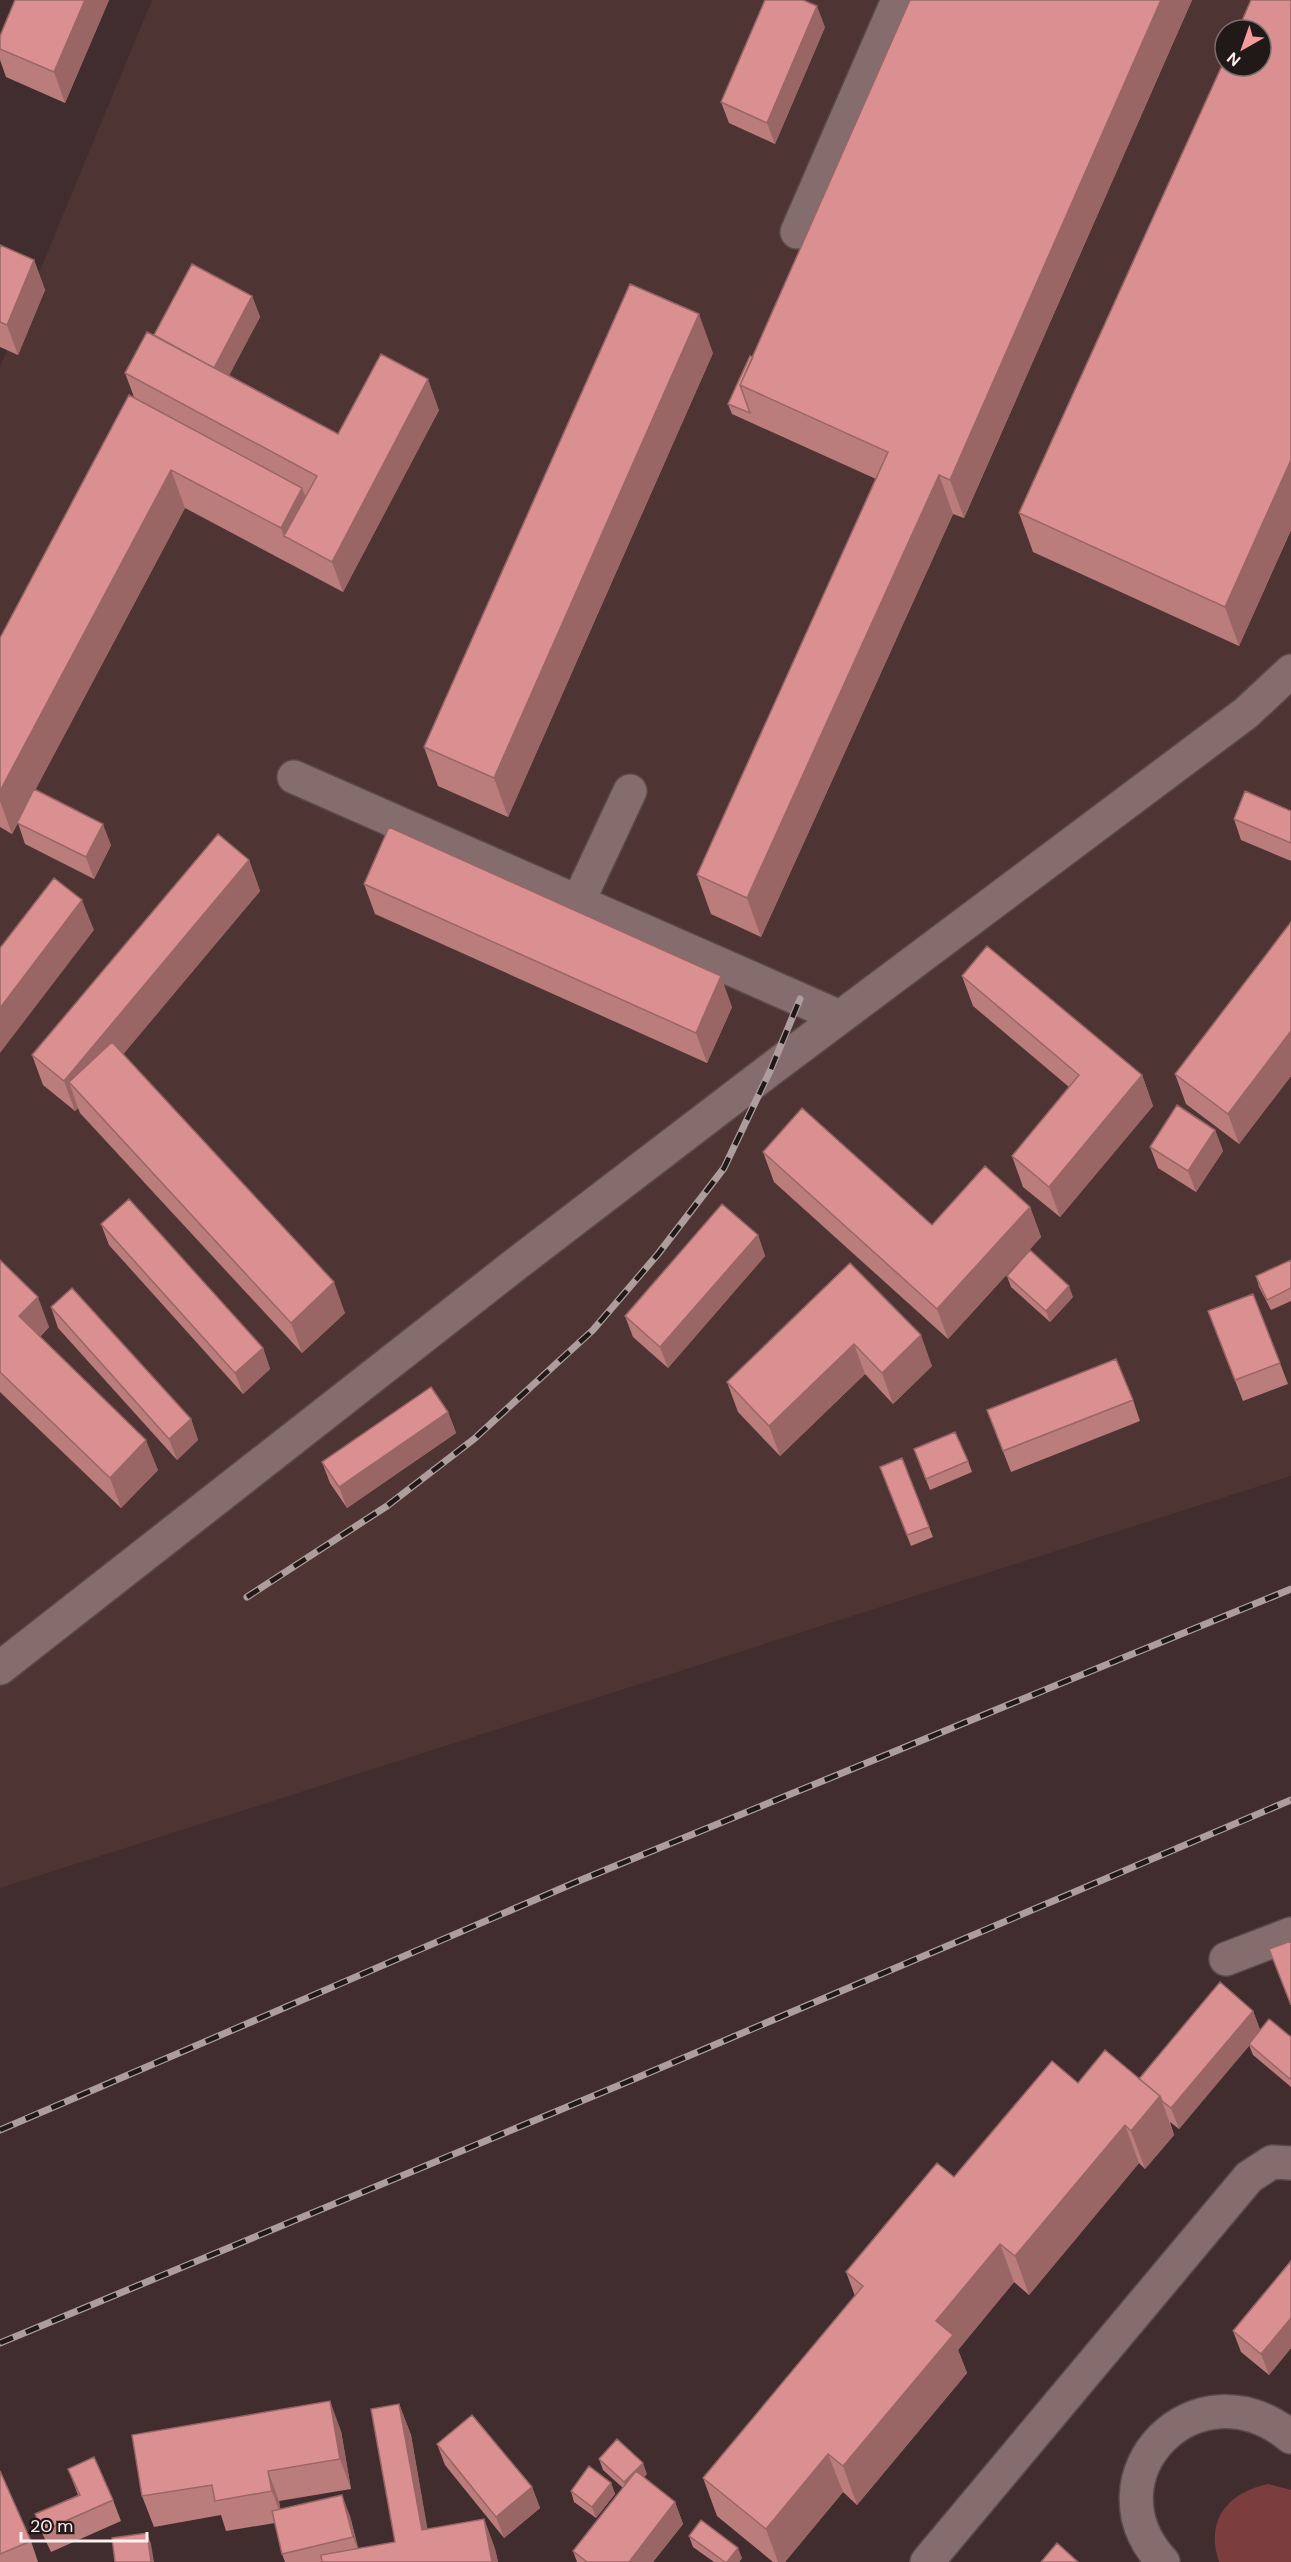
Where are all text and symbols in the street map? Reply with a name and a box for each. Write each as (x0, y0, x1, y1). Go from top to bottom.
north arrow (1213, 18, 1273, 78)
text: N (1222, 47, 1245, 71)
scale bar (21, 2505, 147, 2543)
text: 20 m (30, 2514, 73, 2538)

